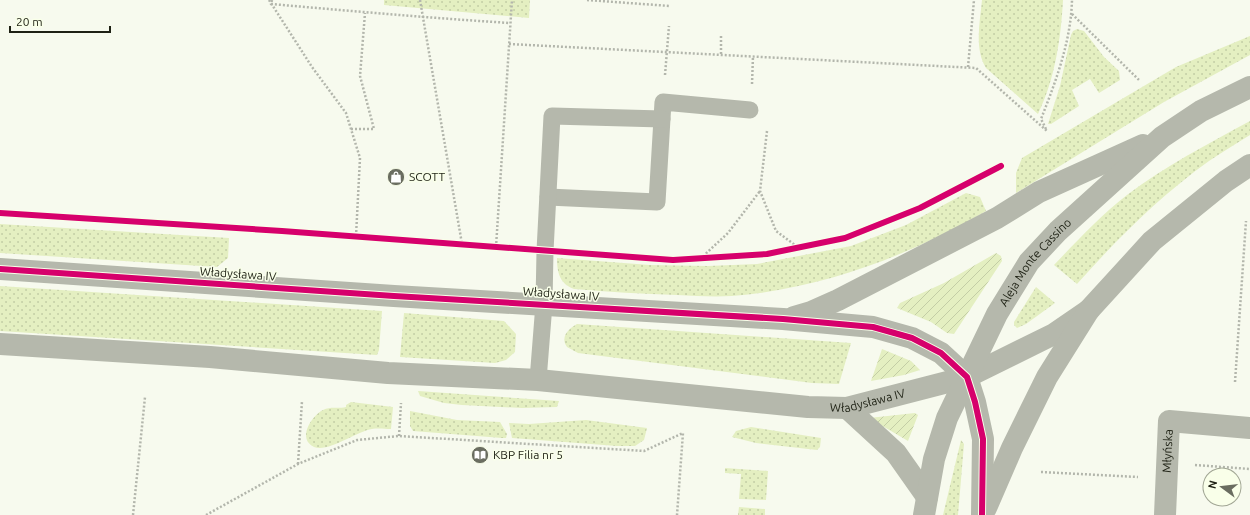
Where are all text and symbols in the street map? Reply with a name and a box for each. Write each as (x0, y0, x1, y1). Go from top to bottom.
scale bar (10, 8, 110, 34)
text: 20 m (16, 15, 43, 28)
shop icon: SCOTT (386, 167, 406, 187)
place label: SCOTT (409, 170, 446, 183)
street label: Aleja Monte Cassino (996, 215, 1074, 308)
street label: Władysława IV (199, 264, 277, 283)
street label: Władysława IV (522, 284, 600, 303)
street label: Władysława IV (830, 386, 907, 414)
street label: Młyńska (1160, 429, 1175, 473)
library icon: KBP Filia nr 5 (470, 445, 490, 465)
place label: KBP Filia nr 5 (493, 448, 563, 461)
north arrow (1202, 467, 1242, 507)
text: N (1205, 479, 1219, 490)

